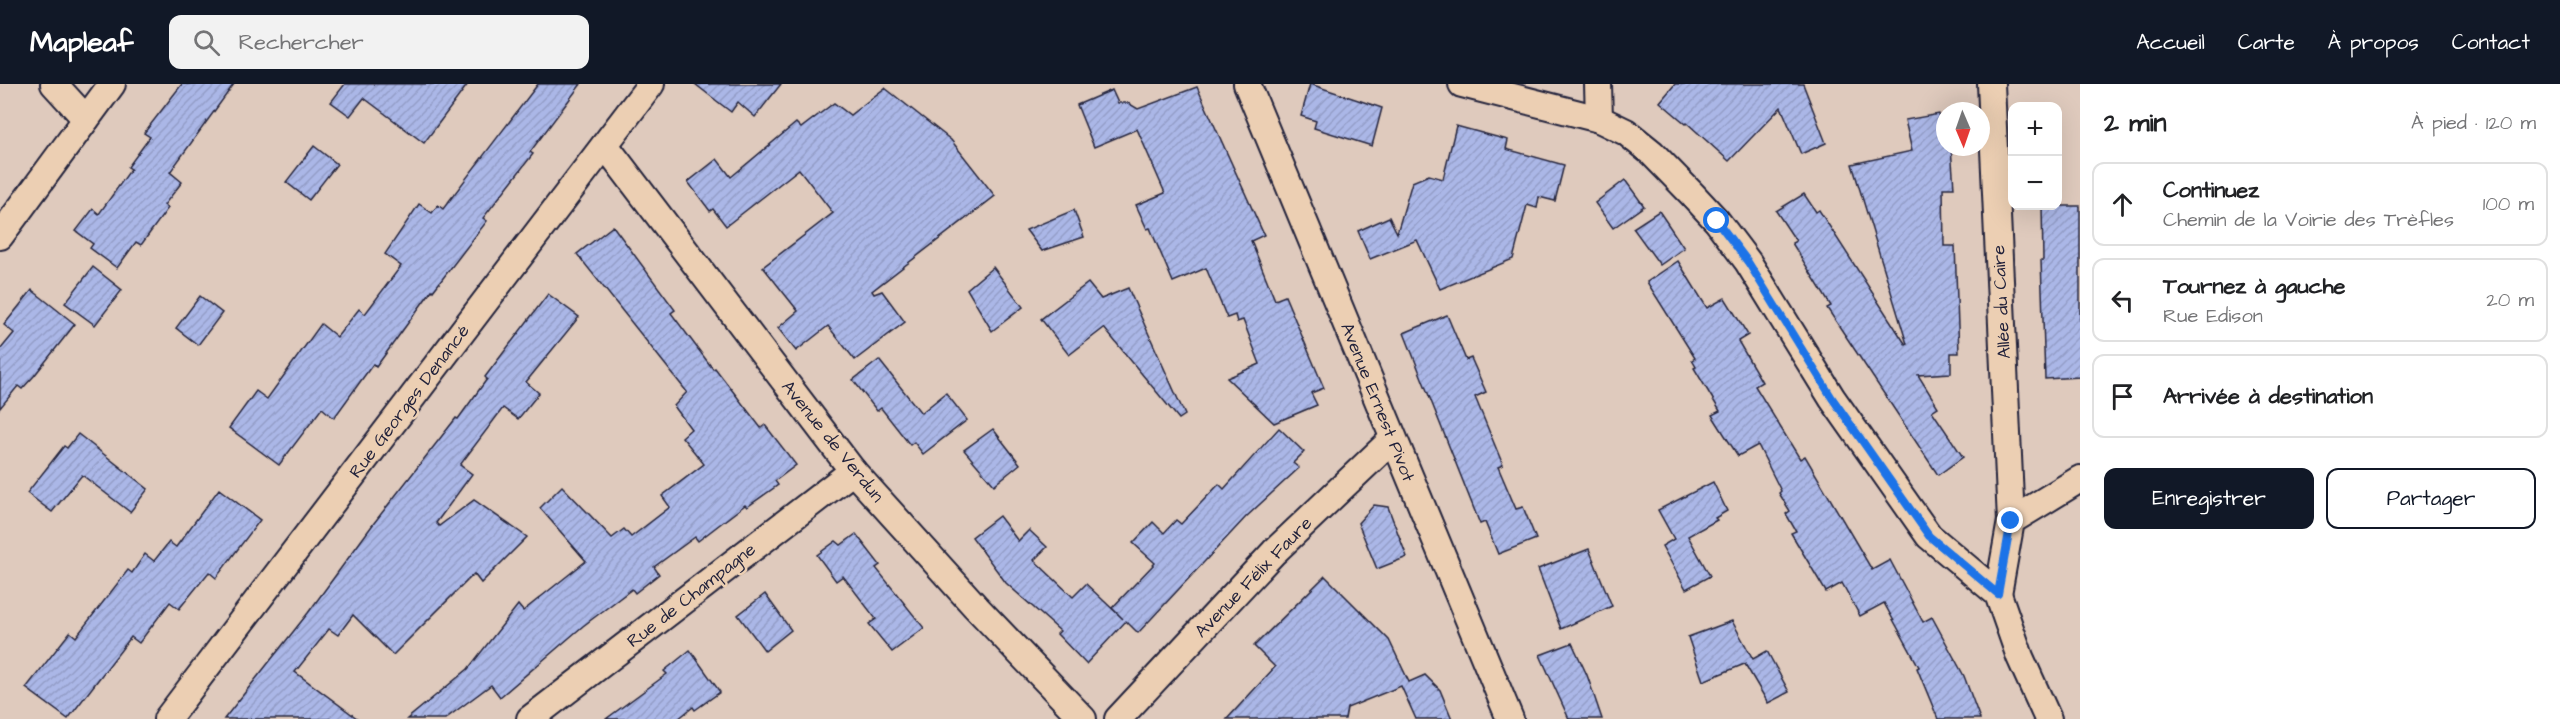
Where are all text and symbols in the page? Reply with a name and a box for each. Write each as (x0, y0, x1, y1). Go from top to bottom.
search box (169, 15, 589, 69)
text: Mapleaf (30, 23, 133, 62)
icon: search (190, 26, 223, 59)
text: Rechercher (238, 27, 364, 58)
text: Accueil (2136, 28, 2205, 57)
text: Carte (2238, 28, 2295, 57)
text: À propos (2328, 28, 2419, 57)
text: Contact (2452, 28, 2530, 57)
north arrow (1936, 102, 1990, 156)
map controls (2008, 102, 2062, 210)
button: + (2008, 102, 2062, 156)
text: 2 min (2104, 105, 2166, 141)
text: À pied · 120 m (2411, 109, 2536, 137)
button: − (2008, 156, 2062, 210)
text: Continuez (2163, 175, 2259, 206)
icon: ahead (2106, 188, 2139, 221)
text: 100 m (2483, 190, 2534, 218)
text: Chemin de la Voirie des Trèfles (2163, 206, 2454, 234)
route start (1703, 207, 1729, 233)
street label: Allée du Caire (1986, 244, 2017, 359)
text: Tournez à gauche (2163, 271, 2345, 302)
icon: left (2106, 284, 2139, 317)
text: 20 m (2486, 286, 2534, 314)
text: Rue Edison (2163, 302, 2263, 330)
street label: Rue Georges Denancé (343, 319, 476, 484)
street label: Avenue Ernest Pivot (1334, 319, 1421, 486)
street label: Avenue de Verdun (776, 375, 890, 508)
icon: arrive (2106, 380, 2139, 413)
text: Arrivée à destination (2163, 381, 2373, 412)
button: Enregistrer (2104, 468, 2314, 529)
button: Partager (2326, 468, 2536, 529)
route end (1997, 507, 2023, 533)
street label: Avenue Félix Faure (1189, 511, 1318, 643)
street label: Rue de Champagne (622, 537, 762, 654)

